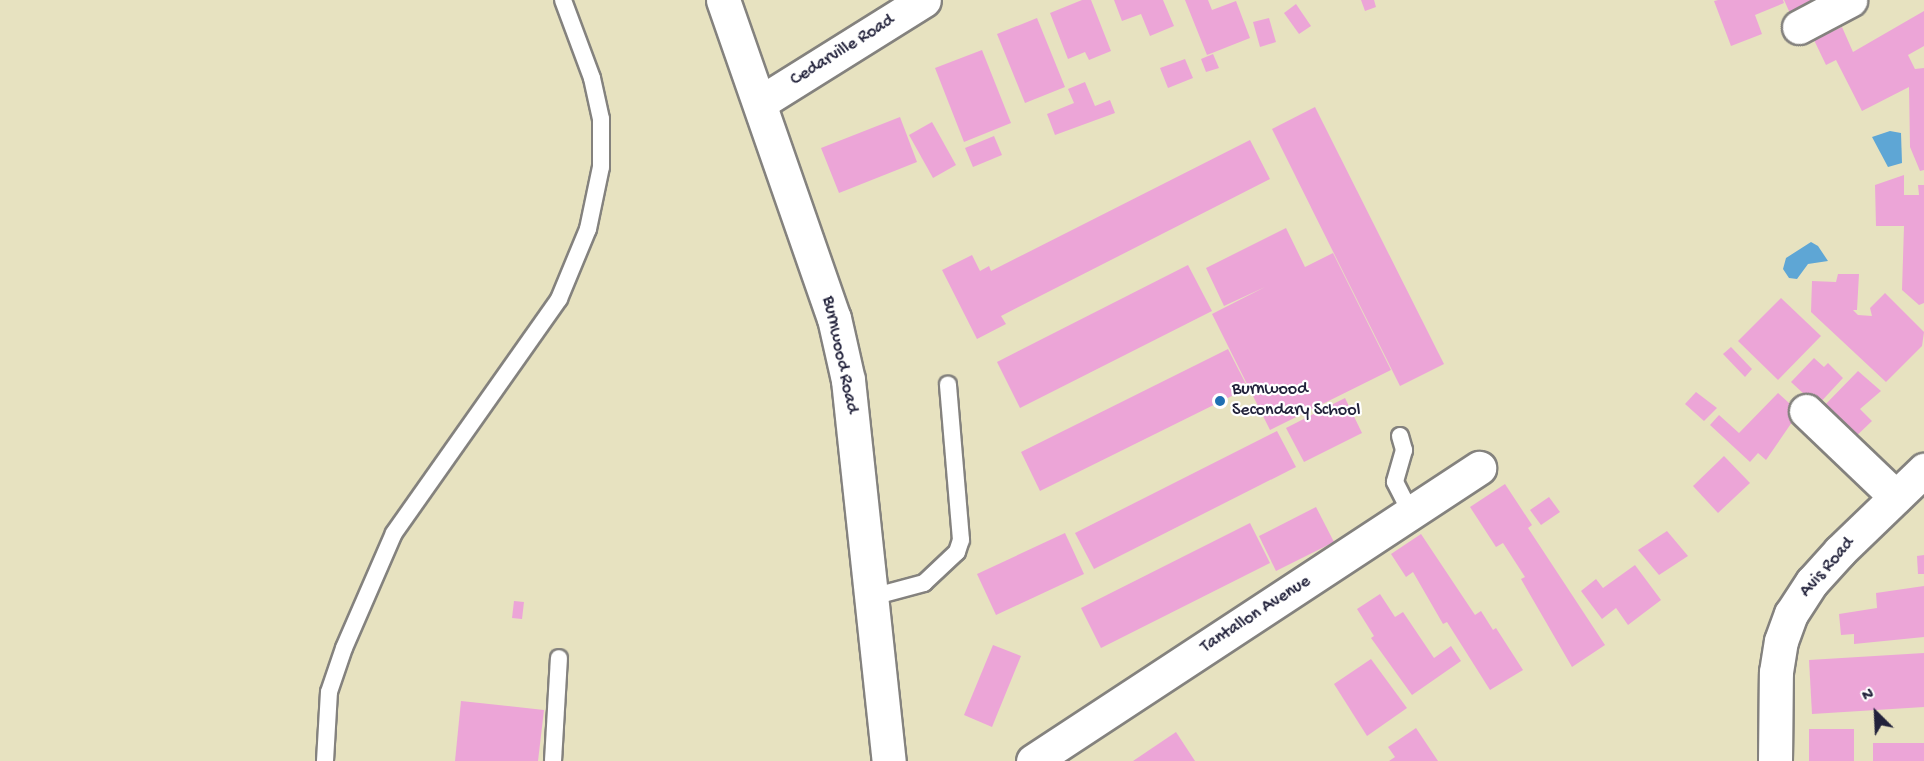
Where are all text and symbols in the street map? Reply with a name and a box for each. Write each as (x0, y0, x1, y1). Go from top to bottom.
street label: Cedarville Road (787, 10, 899, 92)
street label: Burnwood Road (816, 294, 862, 416)
place label: Burnwood Secondary School (1232, 380, 1360, 422)
marker: Burnwood Secondary School (1213, 394, 1227, 408)
street label: Avis Road (1796, 533, 1860, 603)
street label: Tantallon Avenue (1197, 571, 1315, 659)
north arrow (1846, 683, 1906, 743)
text: N (1860, 685, 1877, 707)

